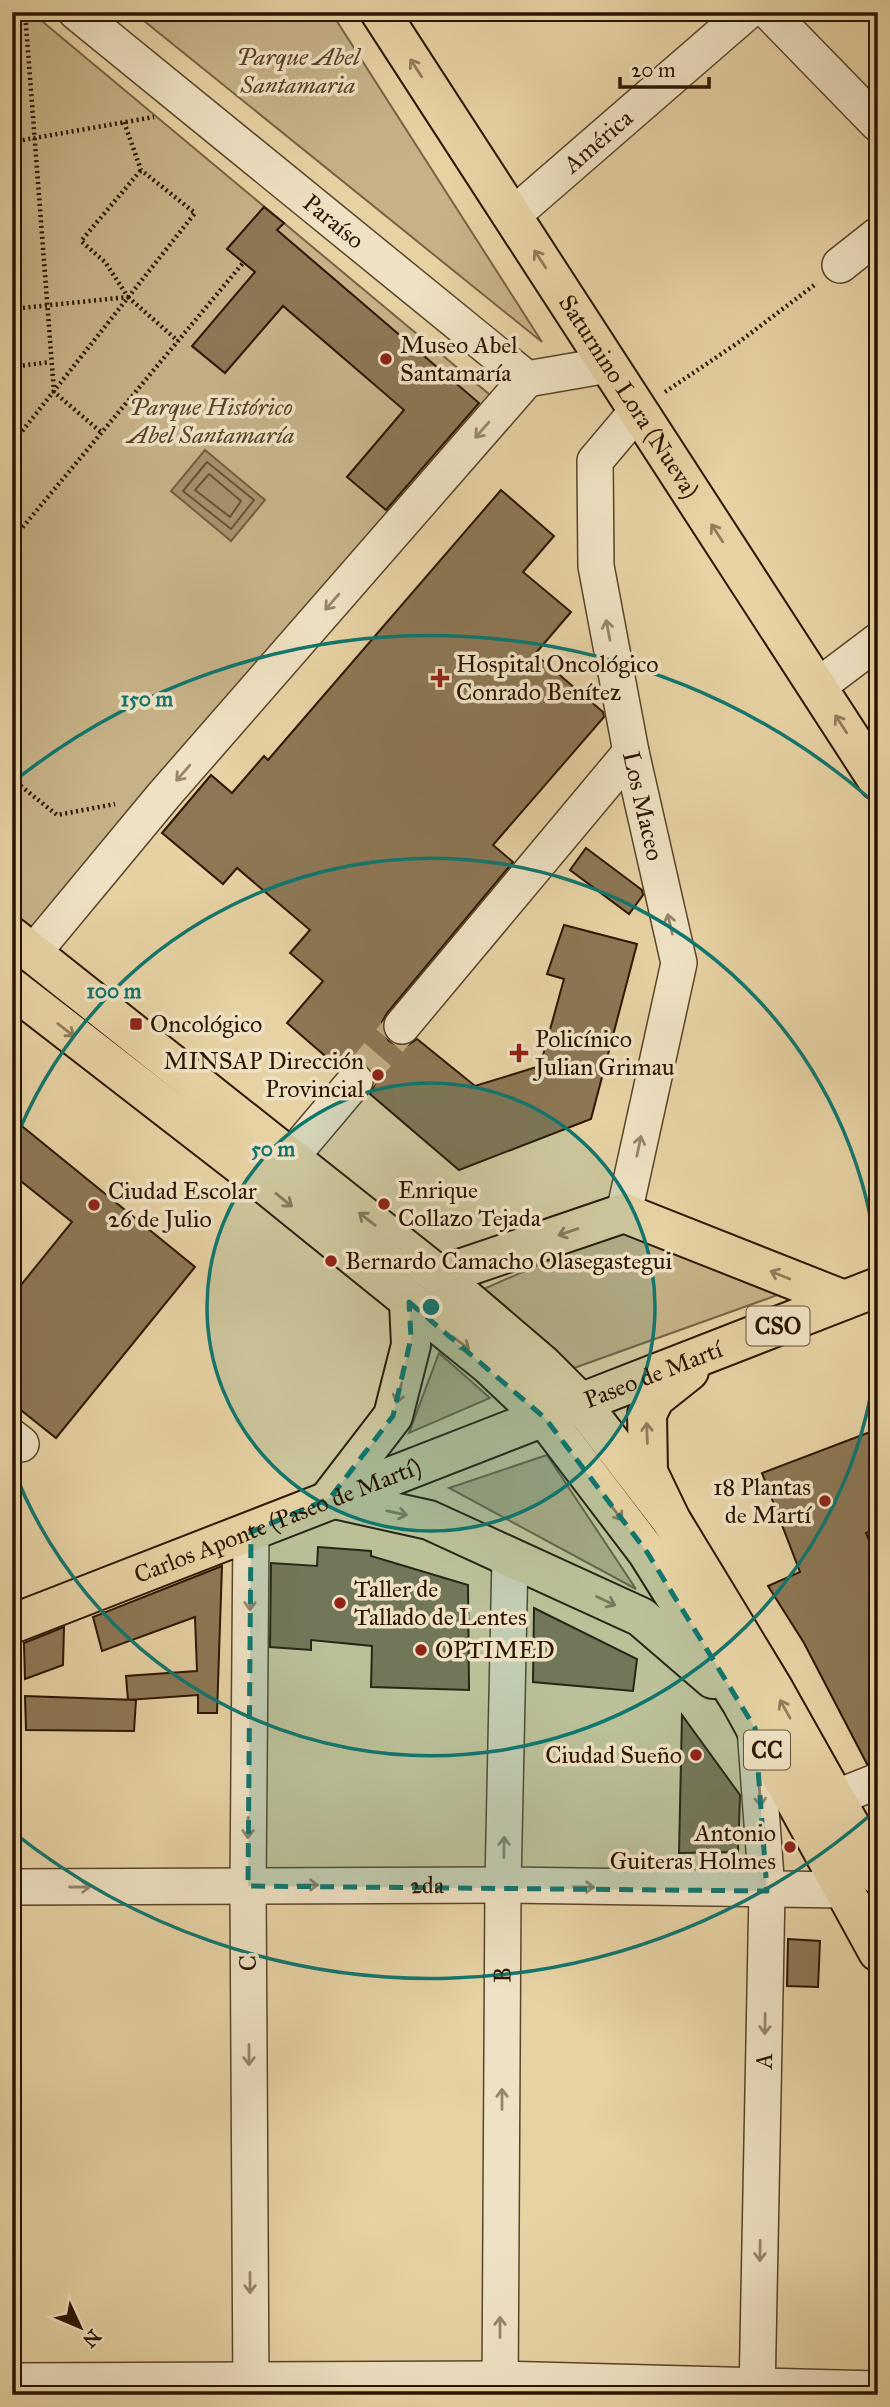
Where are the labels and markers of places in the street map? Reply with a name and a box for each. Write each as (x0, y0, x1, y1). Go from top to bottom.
place label: Museo Abel Santamaría (400, 330, 518, 388)
marker: Museo Abel Santamaría (378, 351, 394, 367)
place label: Hospital Oncológico Conrado Benítez (456, 649, 659, 707)
marker: Hospital Oncológico Conrado Benítez (430, 668, 450, 688)
place label: Oncológico (150, 1009, 262, 1039)
marker: Oncológico (128, 1016, 144, 1032)
place label: Policínico Julian Grimau (532, 1024, 675, 1082)
marker: Policínico Julian Grimau (509, 1043, 529, 1063)
place label: MINSAP Dirección Provincial (164, 1046, 365, 1104)
marker: MINSAP Dirección Provincial (370, 1067, 386, 1083)
place label: Enrique Collazo Tejada (398, 1175, 542, 1233)
place label: Ciudad Escolar 26 de Julio (108, 1176, 257, 1234)
marker: Enrique Collazo Tejada (376, 1196, 392, 1212)
marker: Ciudad Escolar 26 de Julio (86, 1197, 102, 1213)
place label: Bernardo Camacho Olasegastegui (345, 1246, 672, 1276)
marker: Bernardo Camacho Olasegastegui (323, 1253, 339, 1269)
centre of rings (419, 1295, 443, 1319)
place label: 18 Plantas de Martí (713, 1472, 812, 1530)
marker: 18 Plantas de Martí (817, 1493, 833, 1509)
place label: Taller de Tallado de Lentes (354, 1574, 527, 1632)
marker: Taller de Tallado de Lentes (332, 1595, 348, 1611)
place label: OPTIMED (435, 1635, 555, 1665)
marker: OPTIMED (413, 1642, 429, 1658)
place label: Ciudad Sueño (545, 1740, 682, 1770)
marker: Ciudad Sueño (688, 1747, 704, 1763)
place label: Antonio Guiteras Holmes (610, 1818, 776, 1876)
marker: Antonio Guiteras Holmes (782, 1839, 798, 1855)

